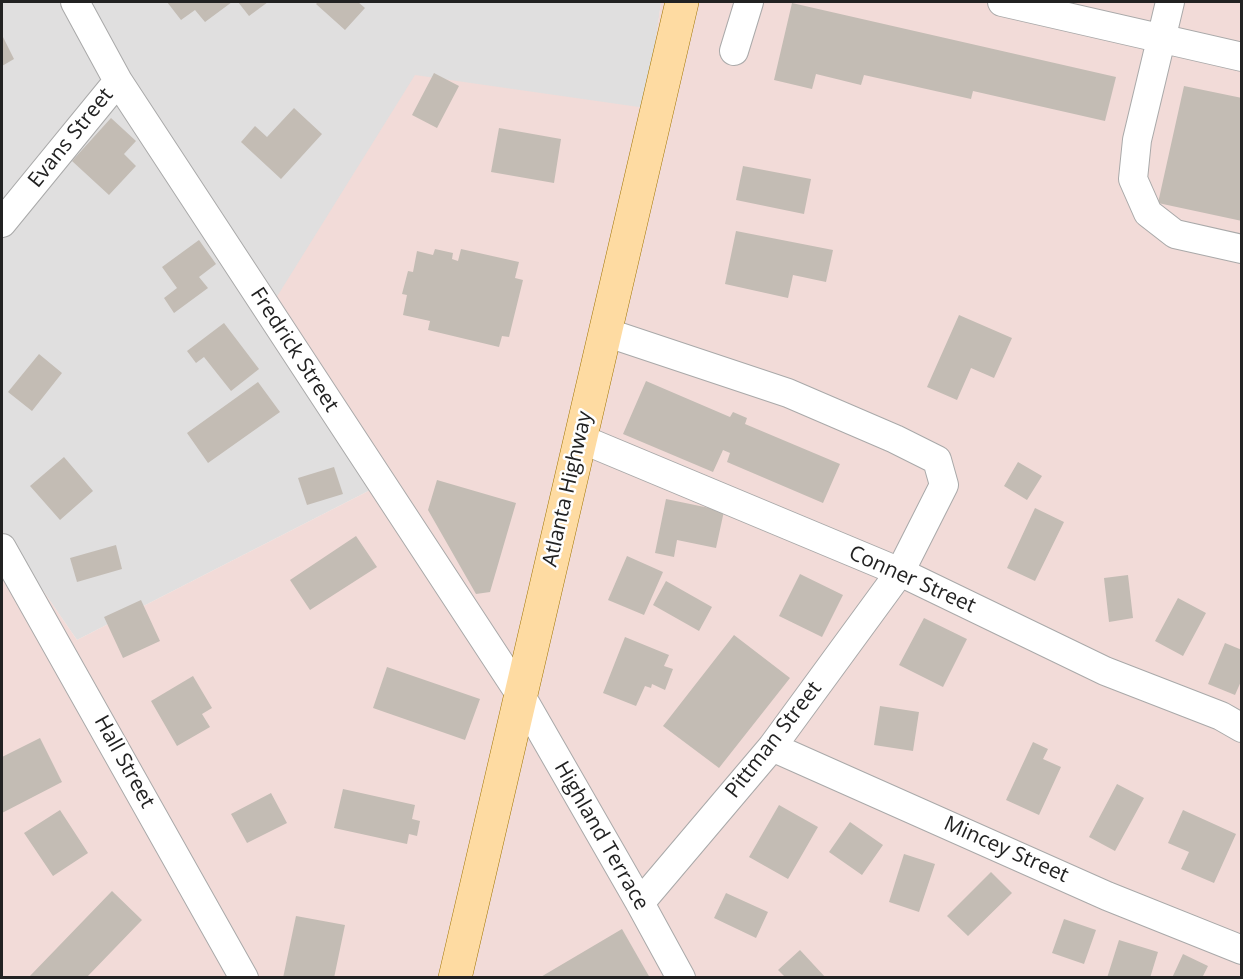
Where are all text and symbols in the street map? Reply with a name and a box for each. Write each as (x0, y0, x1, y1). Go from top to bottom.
street label: Evans Street (23, 83, 119, 193)
street label: Fredrick Street (244, 283, 344, 417)
street label: Atlanta Highway (538, 409, 598, 569)
street label: Conner Street (845, 541, 979, 619)
street label: Pittman Street (721, 677, 827, 803)
street label: Hall Street (88, 711, 160, 813)
street label: Highland Terrace (548, 757, 654, 915)
street label: Mincey Street (940, 811, 1072, 889)

